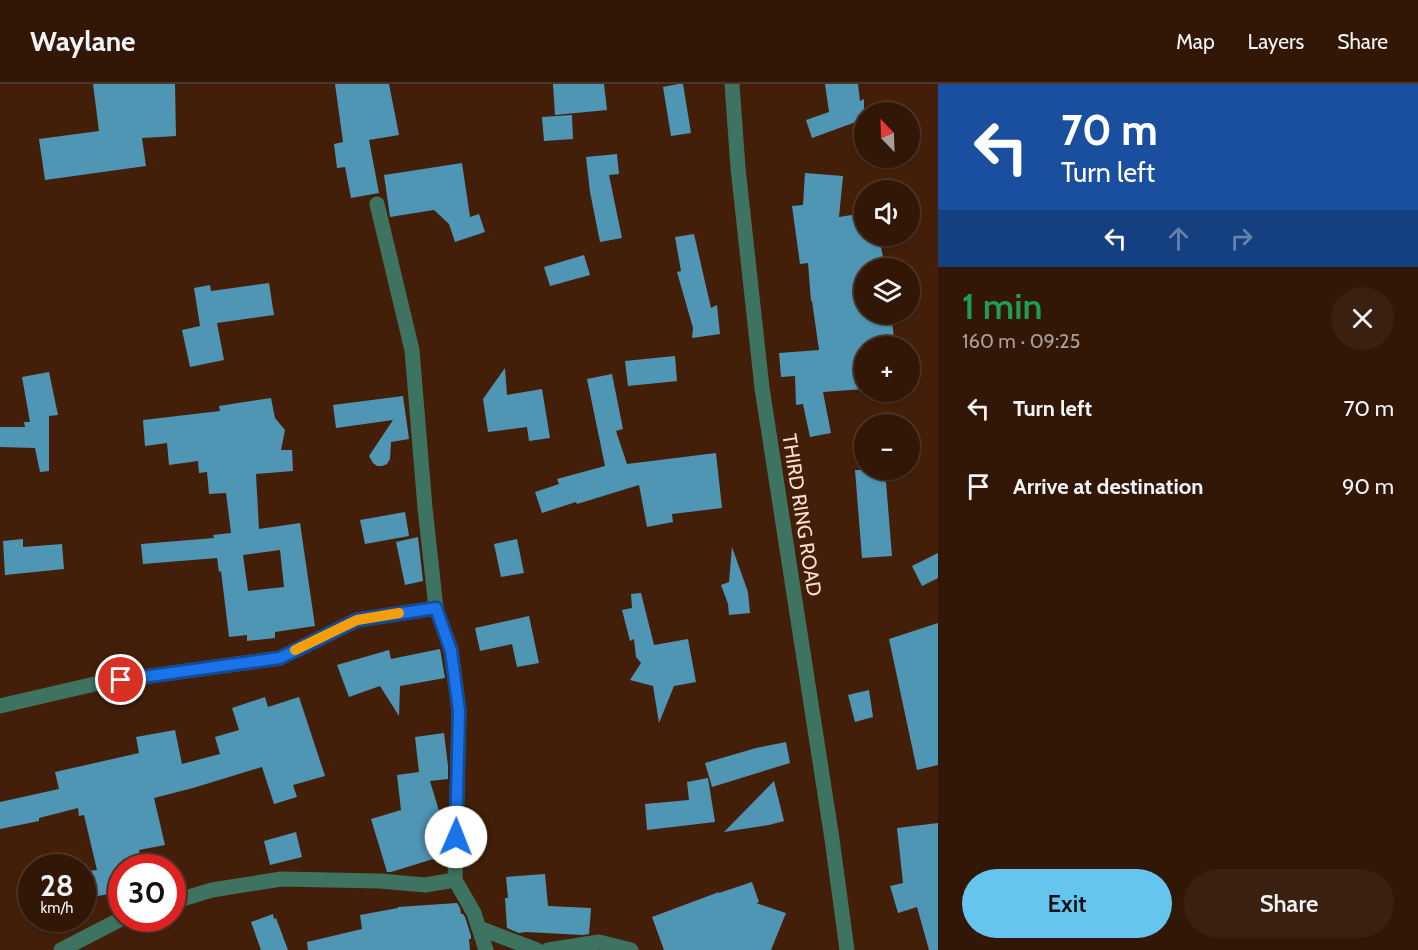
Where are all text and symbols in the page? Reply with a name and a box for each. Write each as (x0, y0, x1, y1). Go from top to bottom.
text: Waylane (30, 24, 136, 58)
text: Map (1176, 29, 1215, 54)
text: Layers (1248, 29, 1304, 54)
text: Share (1337, 29, 1388, 54)
north arrow (854, 102, 920, 168)
map controls (854, 102, 920, 480)
text: 70 m (1061, 104, 1158, 156)
icon: left (962, 108, 1040, 186)
text: Turn left (1061, 156, 1155, 189)
button: sound (854, 180, 920, 246)
icon: left (1099, 222, 1132, 255)
icon: ahead (1162, 222, 1195, 255)
icon: right (1225, 222, 1258, 255)
button: layers (854, 258, 920, 324)
text: 1 min (962, 284, 1042, 328)
button: close (1331, 287, 1394, 350)
text: 160 m · 09:25 (962, 329, 1080, 353)
button: + (854, 336, 920, 402)
icon: left (962, 392, 995, 425)
text: Turn left (1013, 395, 1092, 422)
text: 70 m (1344, 395, 1394, 422)
button: − (854, 414, 920, 480)
street label: THIRD RING ROAD (777, 432, 827, 598)
icon: arrive (962, 470, 995, 503)
text: Arrive at destination (1013, 473, 1203, 500)
text: 90 m (1342, 473, 1394, 500)
pin (95, 654, 146, 705)
icon: arrive (104, 663, 137, 696)
position arrow (424, 805, 488, 869)
speed limit sign: 30 (108, 854, 186, 932)
text: 28 (40, 867, 74, 904)
button: Exit (962, 869, 1172, 938)
button: Share (1184, 869, 1394, 938)
text: km/h (41, 899, 73, 917)

